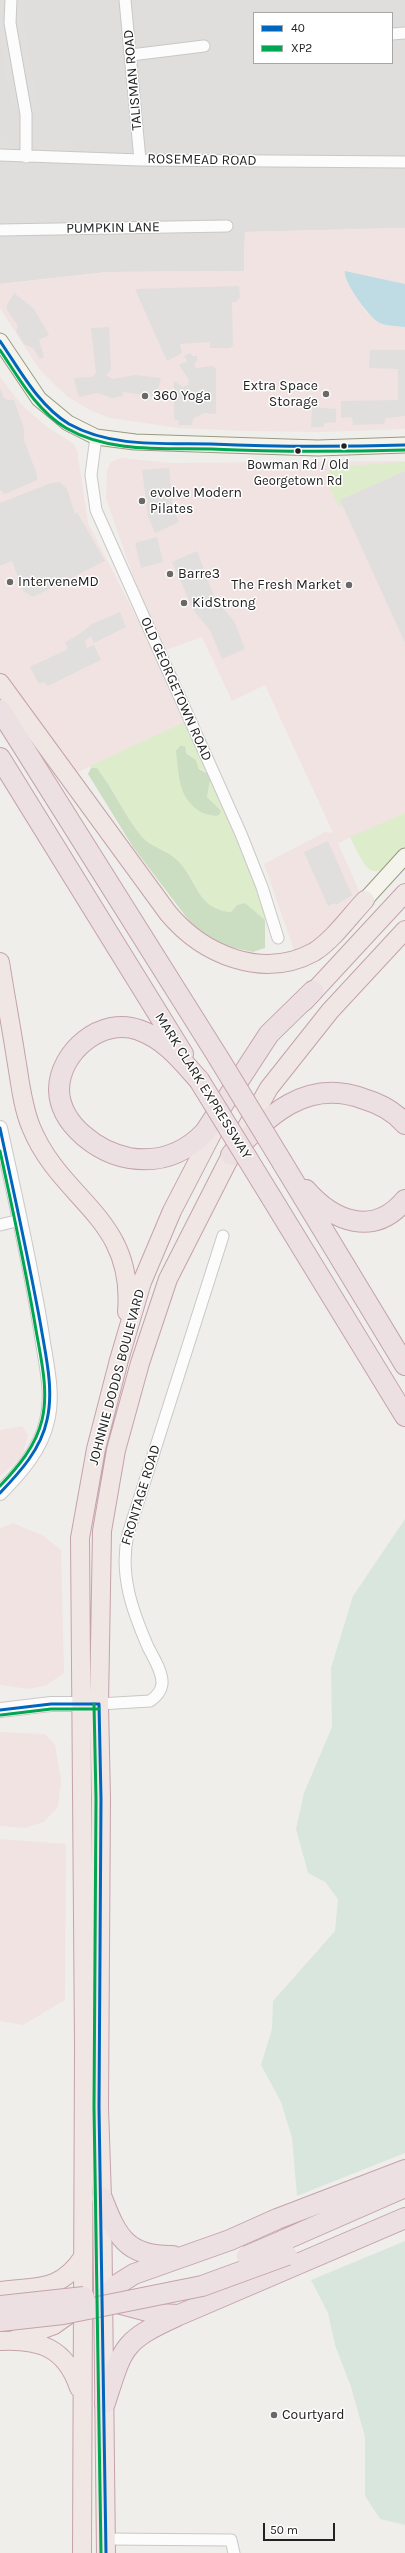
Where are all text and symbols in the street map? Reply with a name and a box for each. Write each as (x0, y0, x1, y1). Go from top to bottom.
legend (253, 12, 393, 64)
text: 40 (291, 21, 305, 35)
street label: TALISMAN ROAD (120, 29, 146, 131)
text: XP2 (291, 41, 312, 55)
street label: ROSEMEAD ROAD (147, 151, 257, 169)
street label: PUMPKIN LANE (66, 219, 160, 237)
place label: Extra Space Storage (243, 378, 318, 410)
place label: 360 Yoga (153, 388, 211, 404)
marker: Extra Space Storage (321, 389, 331, 399)
marker: 360 Yoga (140, 391, 150, 401)
unlabelled marker (339, 441, 349, 451)
marker: Bowman Rd / Old Georgetown Rd (293, 446, 303, 456)
place label: Bowman Rd / Old Georgetown Rd (247, 457, 349, 488)
place label: evolve Modern Pilates (150, 485, 242, 518)
marker: evolve Modern Pilates (137, 496, 147, 506)
place label: Barre3 (178, 566, 220, 582)
marker: Barre3 (165, 569, 175, 579)
place label: InterveneMD (18, 574, 99, 590)
marker: InterveneMD (5, 577, 15, 587)
place label: The Fresh Market (231, 577, 341, 593)
marker: The Fresh Market (344, 580, 354, 590)
place label: KidStrong (192, 595, 256, 611)
marker: KidStrong (179, 598, 189, 608)
street label: OLD GEORGETOWN ROAD (137, 614, 215, 764)
street label: MARK CLARK EXPRESSWAY (151, 1010, 255, 1162)
street label: JOHNNIE DODDS BOULEVARD (85, 1287, 149, 1467)
street label: FRONTAGE ROAD (118, 1443, 164, 1547)
place label: Courtyard (282, 2407, 345, 2423)
marker: Courtyard (269, 2410, 279, 2420)
scale bar (265, 2515, 337, 2541)
text: 50 m (270, 2523, 298, 2537)

